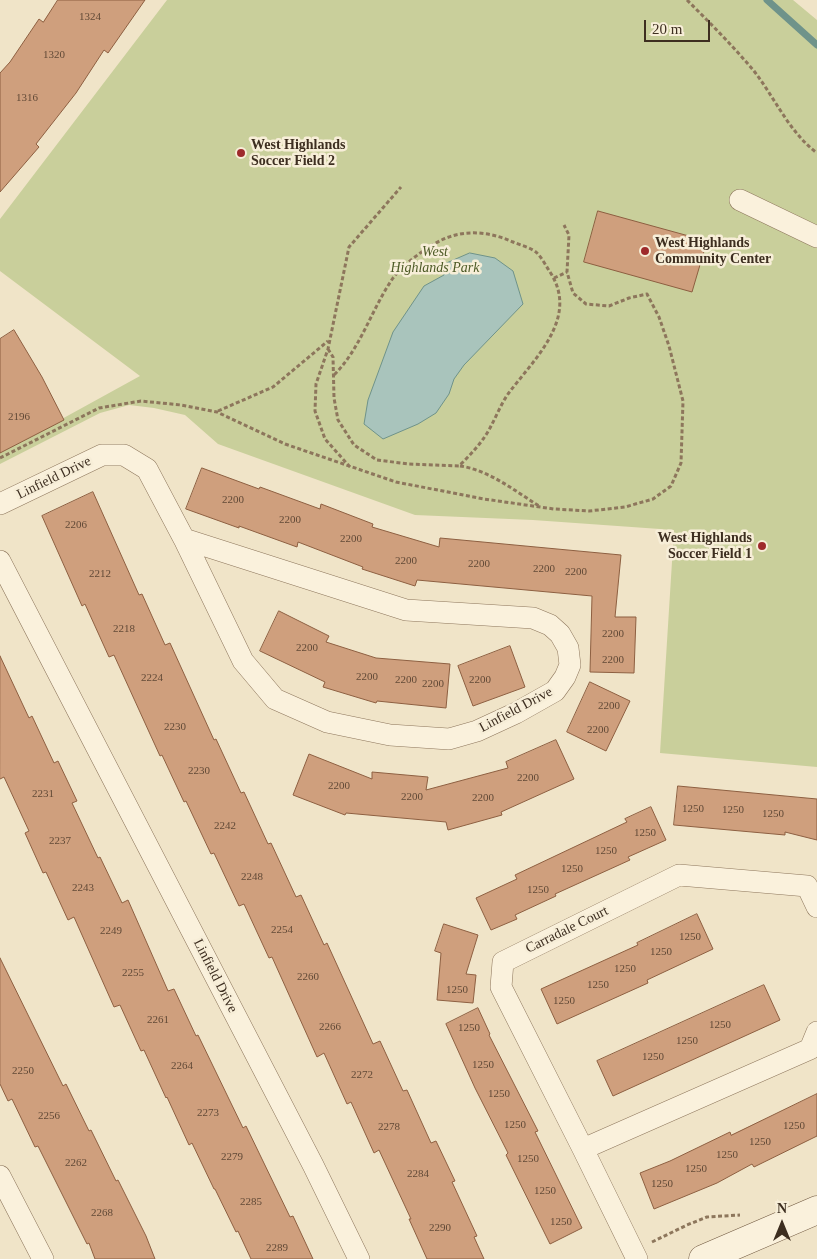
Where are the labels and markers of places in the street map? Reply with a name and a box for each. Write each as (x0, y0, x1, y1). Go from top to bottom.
place label: West Highlands Soccer Field 2 (251, 137, 346, 170)
marker: West Highlands Soccer Field 2 (235, 147, 247, 159)
place label: West Highlands Community Center (655, 235, 771, 268)
marker: West Highlands Community Center (639, 245, 651, 257)
place label: West Highlands Soccer Field 1 (657, 530, 752, 562)
marker: West Highlands Soccer Field 1 (756, 540, 768, 552)

